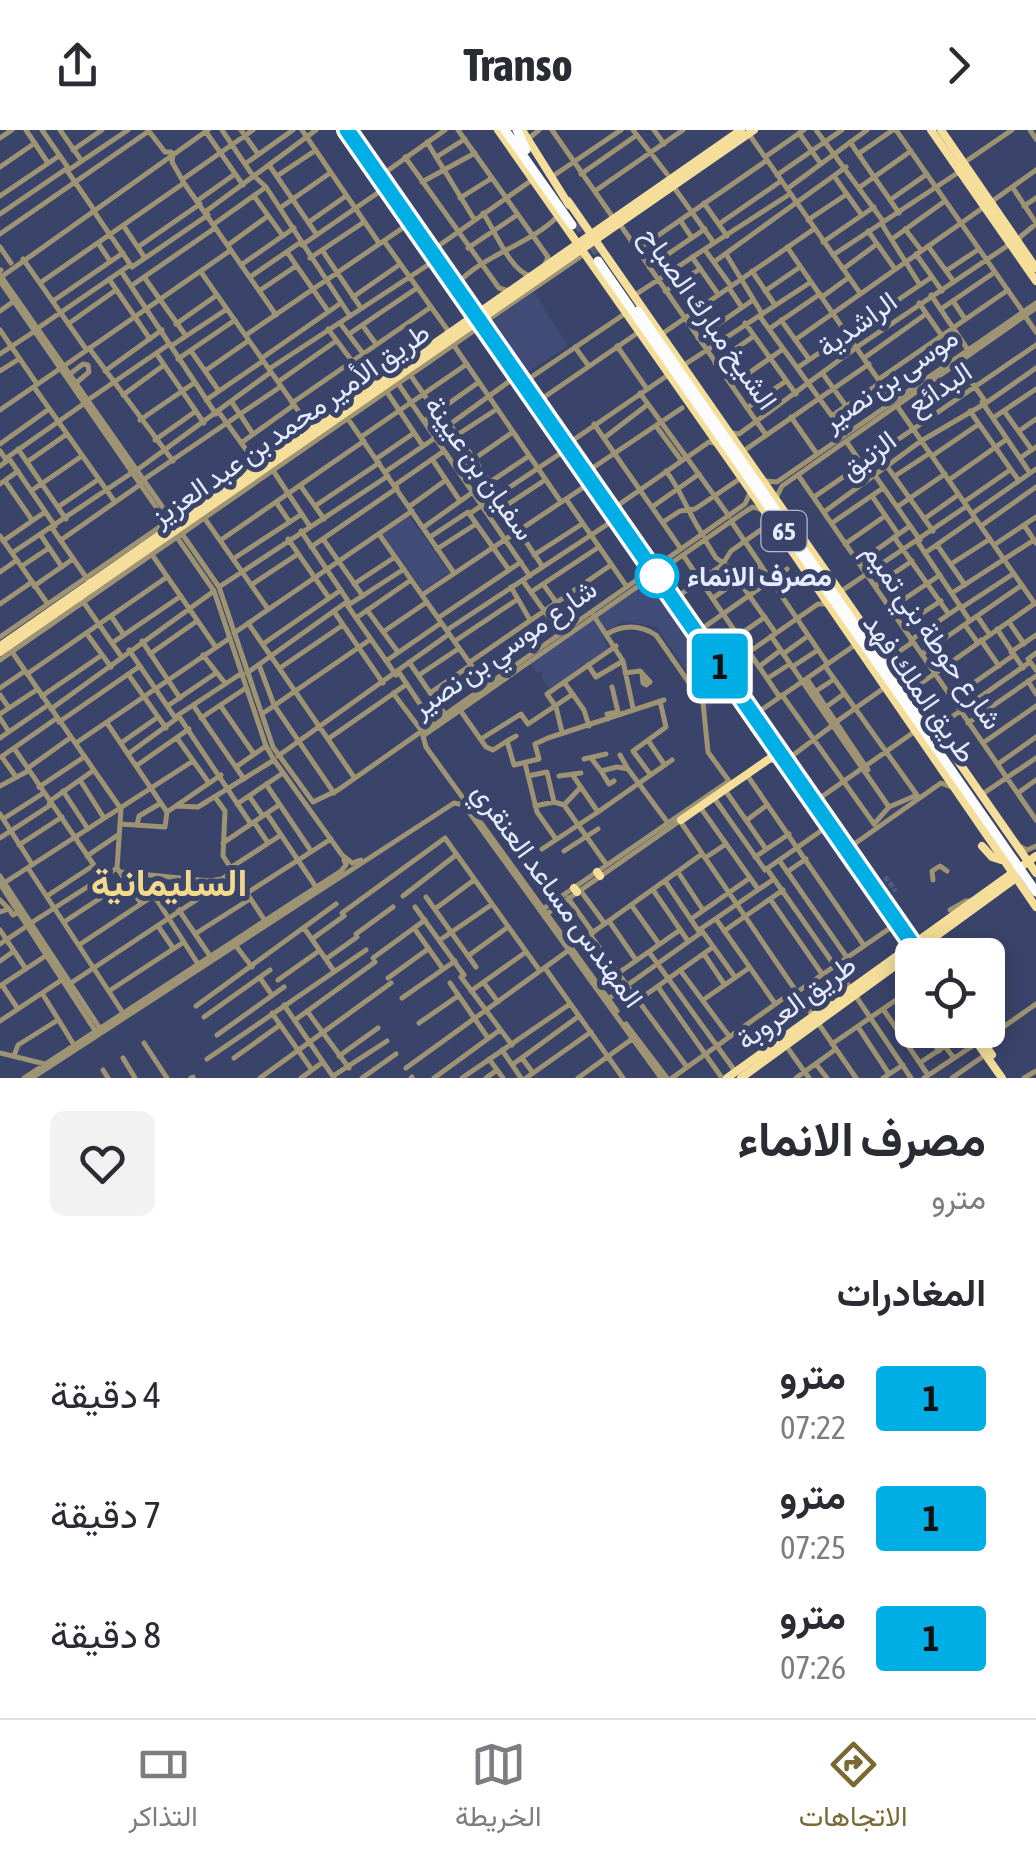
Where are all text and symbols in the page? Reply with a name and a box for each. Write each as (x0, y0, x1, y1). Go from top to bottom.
icon: share (50, 38, 105, 93)
icon: forward (931, 38, 986, 93)
text: Transo (463, 39, 573, 91)
street label: الشيخ مبارك الصباح (631, 221, 784, 418)
street label: الراشدية (811, 285, 904, 365)
street label: طريق الأمير محمد بن عبد العزيز (144, 316, 436, 535)
street label: موسى بن نصير (815, 321, 965, 440)
street label: البدائع (901, 355, 980, 424)
street label: سفيان بن عيينة (418, 390, 541, 547)
street label: الزنبق (834, 424, 903, 488)
road number: 65 (762, 511, 806, 551)
street label: شارع حوطة بني تميم (851, 537, 1009, 739)
marker: مصرف الانماء (636, 555, 678, 597)
place label: مصرف الانماء (687, 560, 832, 594)
street label: شارع موسي بن نصير (405, 572, 606, 730)
street label: طريق الملك فهد (855, 608, 983, 769)
line badge: 1 (688, 634, 752, 698)
text: 1 (712, 646, 728, 686)
street label: المهندس مساعد العنقري (460, 777, 650, 1018)
district label: السليمانية (91, 861, 247, 905)
map controls (895, 938, 1005, 1048)
button: locate (895, 938, 1005, 1048)
street label: طريق العروبة (730, 948, 863, 1058)
button: heart (50, 1111, 155, 1216)
text: مصرف الانماء (737, 1111, 986, 1166)
text: مترو (931, 1179, 986, 1216)
text: المغادرات (837, 1271, 986, 1314)
text: مترو (780, 1354, 846, 1397)
text: 4 دقيقة (50, 1373, 161, 1416)
text: 1 (923, 1378, 939, 1418)
text: 07:22 (780, 1409, 846, 1446)
text: مترو (780, 1474, 846, 1517)
text: 7 دقيقة (50, 1493, 161, 1536)
text: 1 (923, 1498, 939, 1538)
text: 07:25 (780, 1529, 846, 1566)
text: مترو (780, 1594, 846, 1637)
text: 8 دقيقة (50, 1613, 161, 1656)
text: 1 (923, 1618, 939, 1658)
text: 07:26 (780, 1649, 846, 1686)
tab: التذاكر (129, 1737, 198, 1841)
tab: الخريطة (455, 1737, 542, 1841)
tab: الاتجاهات (799, 1737, 907, 1841)

